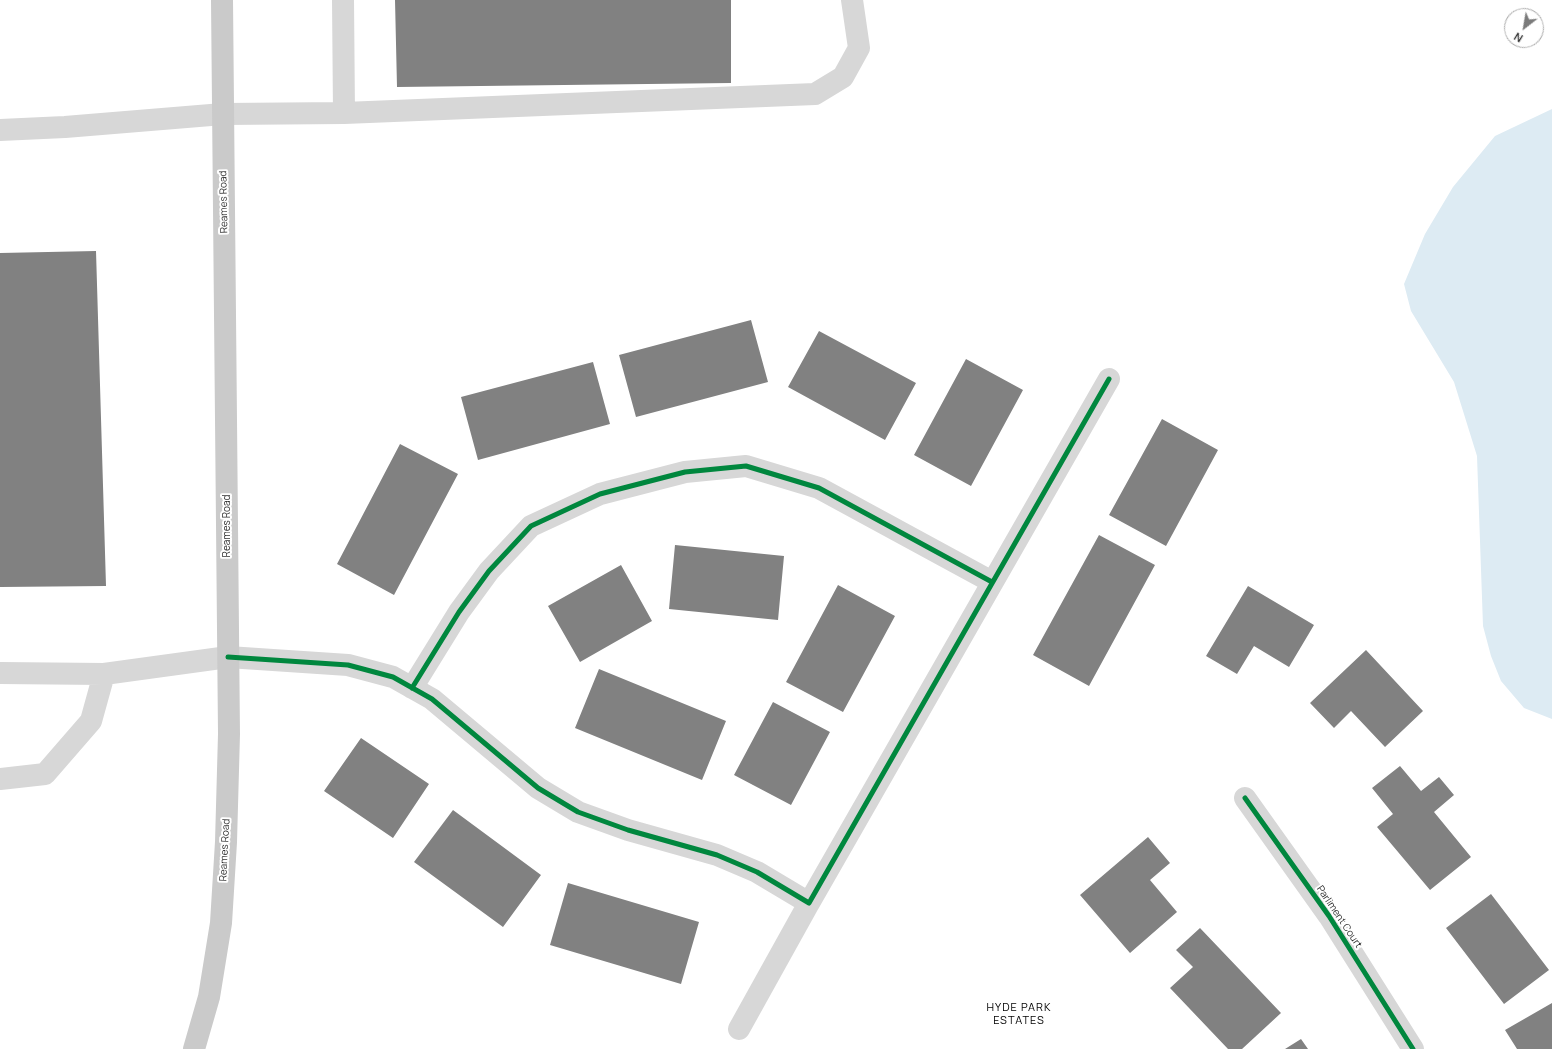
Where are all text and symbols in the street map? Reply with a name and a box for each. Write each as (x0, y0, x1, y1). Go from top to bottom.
north arrow (1504, 8, 1544, 48)
text: N (1511, 29, 1525, 46)
street label: Reames Road (217, 170, 231, 234)
street label: Reames Road (221, 495, 233, 557)
street label: Reames Road (217, 818, 233, 882)
street label: Parliment Court (1314, 884, 1364, 950)
district label: HYDE PARK ESTATES (986, 1001, 1052, 1027)

